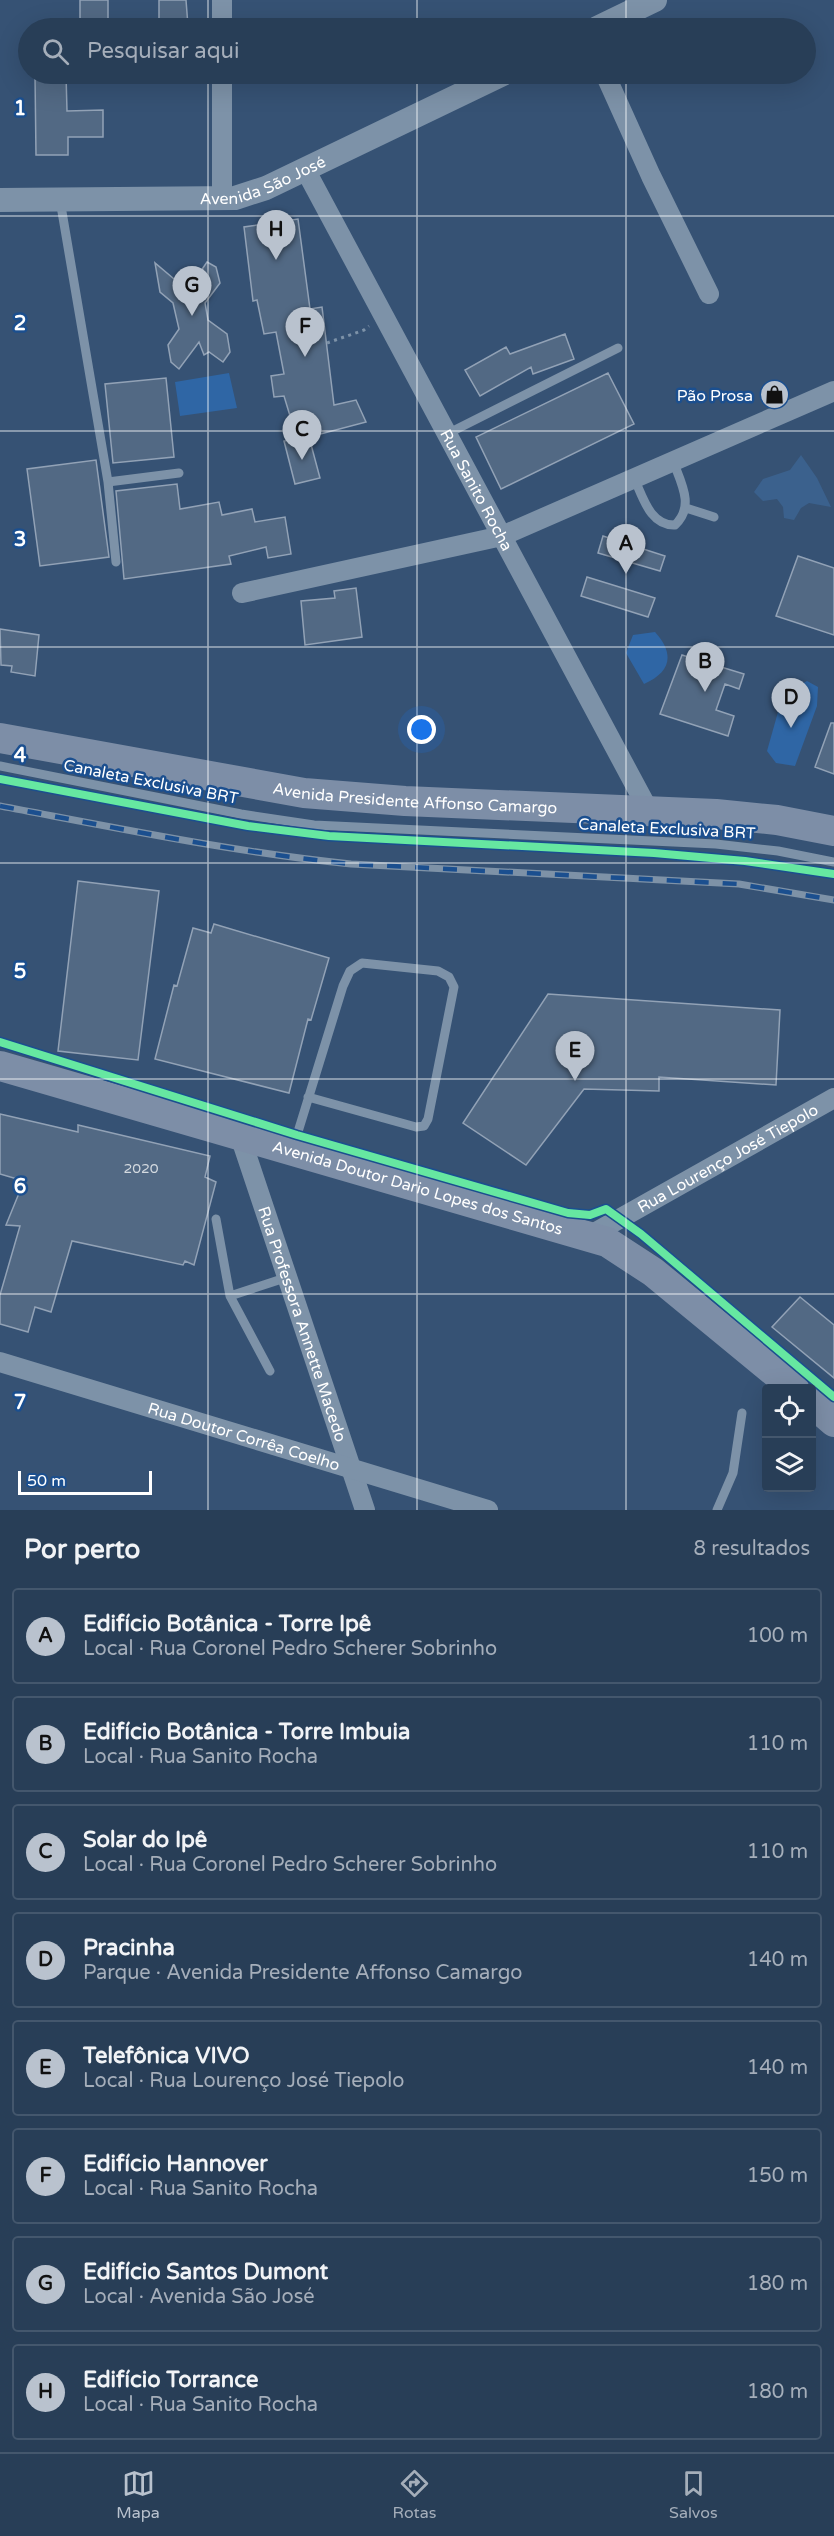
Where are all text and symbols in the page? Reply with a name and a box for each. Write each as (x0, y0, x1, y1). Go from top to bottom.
search box (18, 18, 816, 84)
icon: search (39, 35, 72, 68)
text: Pesquisar aqui (87, 38, 239, 64)
text: 1 (14, 97, 26, 121)
street label: Avenida São José (200, 152, 329, 209)
pin: H (256, 210, 296, 260)
pin: G (172, 266, 212, 316)
pin: F (286, 308, 324, 357)
text: 2 (14, 312, 26, 336)
shop icon: Pão Prosa (758, 379, 790, 411)
place label: Pão Prosa (677, 386, 753, 406)
pin: C (282, 410, 322, 460)
street label: Rua Sanito Rocha (435, 426, 517, 555)
pin: A (606, 524, 646, 574)
text: 3 (14, 528, 26, 552)
pin: B (686, 642, 724, 692)
pin: D (772, 678, 810, 728)
your location (407, 715, 436, 744)
text: 4 (14, 744, 27, 768)
street label: Canaleta Exclusiva BRT (62, 755, 240, 809)
street label: Avenida Presidente Affonso Camargo (271, 779, 558, 818)
street label: Canaleta Exclusiva BRT (578, 814, 756, 844)
text: 5 (14, 960, 26, 984)
pin: E (556, 1032, 594, 1081)
street label: Rua Lourenço José Tiepolo (634, 1100, 822, 1218)
street label: Avenida Doutor Dario Lopes dos Santos (270, 1137, 565, 1240)
house number: 2020 (123, 1160, 159, 1177)
text: 6 (14, 1175, 26, 1199)
street label: Rua Professora Annette Macedo (253, 1204, 350, 1445)
map controls (762, 1384, 816, 1492)
button: locate (762, 1384, 816, 1438)
text: 7 (14, 1391, 26, 1415)
street label: Rua Doutor Corrêa Coelho (145, 1398, 342, 1475)
button: layers (762, 1438, 816, 1492)
scale bar (18, 1468, 152, 1496)
text: 50 m (27, 1471, 66, 1491)
text: Por perto (24, 1534, 140, 1565)
text: 8 resultados (694, 1537, 810, 1561)
text: Edifício Botânica - Torre Ipê (83, 1611, 371, 1637)
text: A (38, 1624, 53, 1648)
text: 100 m (747, 1624, 808, 1648)
text: Local · Rua Coronel Pedro Scherer Sobrinho (83, 1637, 497, 1661)
text: Edifício Botânica - Torre Imbuia (83, 1719, 410, 1745)
text: B (39, 1732, 52, 1756)
text: 110 m (747, 1732, 808, 1756)
text: Local · Rua Sanito Rocha (83, 1745, 318, 1769)
text: Solar do Ipê (83, 1827, 207, 1853)
text: C (39, 1840, 52, 1864)
text: 110 m (747, 1840, 808, 1864)
text: Local · Rua Coronel Pedro Scherer Sobrinho (83, 1853, 497, 1877)
text: Pracinha (83, 1935, 175, 1961)
text: D (38, 1948, 53, 1972)
text: 140 m (747, 1948, 808, 1972)
text: Parque · Avenida Presidente Affonso Camargo (83, 1961, 522, 1985)
text: Telefônica VIVO (83, 2043, 250, 2069)
text: E (39, 2056, 52, 2080)
text: 140 m (747, 2056, 808, 2080)
text: Local · Rua Lourenço José Tiepolo (83, 2069, 404, 2093)
text: Edifício Hannover (83, 2151, 268, 2177)
text: F (39, 2164, 52, 2188)
text: 150 m (747, 2164, 808, 2188)
text: Local · Rua Sanito Rocha (83, 2177, 318, 2201)
text: Edifício Santos Dumont (83, 2259, 328, 2285)
text: G (38, 2272, 53, 2296)
text: 180 m (747, 2272, 808, 2296)
text: Local · Avenida São José (83, 2285, 315, 2309)
text: Edifício Torrance (83, 2367, 258, 2393)
text: H (38, 2380, 53, 2404)
text: 180 m (747, 2380, 808, 2404)
text: Local · Rua Sanito Rocha (83, 2393, 318, 2417)
tab: Mapa (116, 2467, 160, 2523)
tab: Rotas (393, 2467, 436, 2523)
tab: Salvos (669, 2467, 718, 2523)

